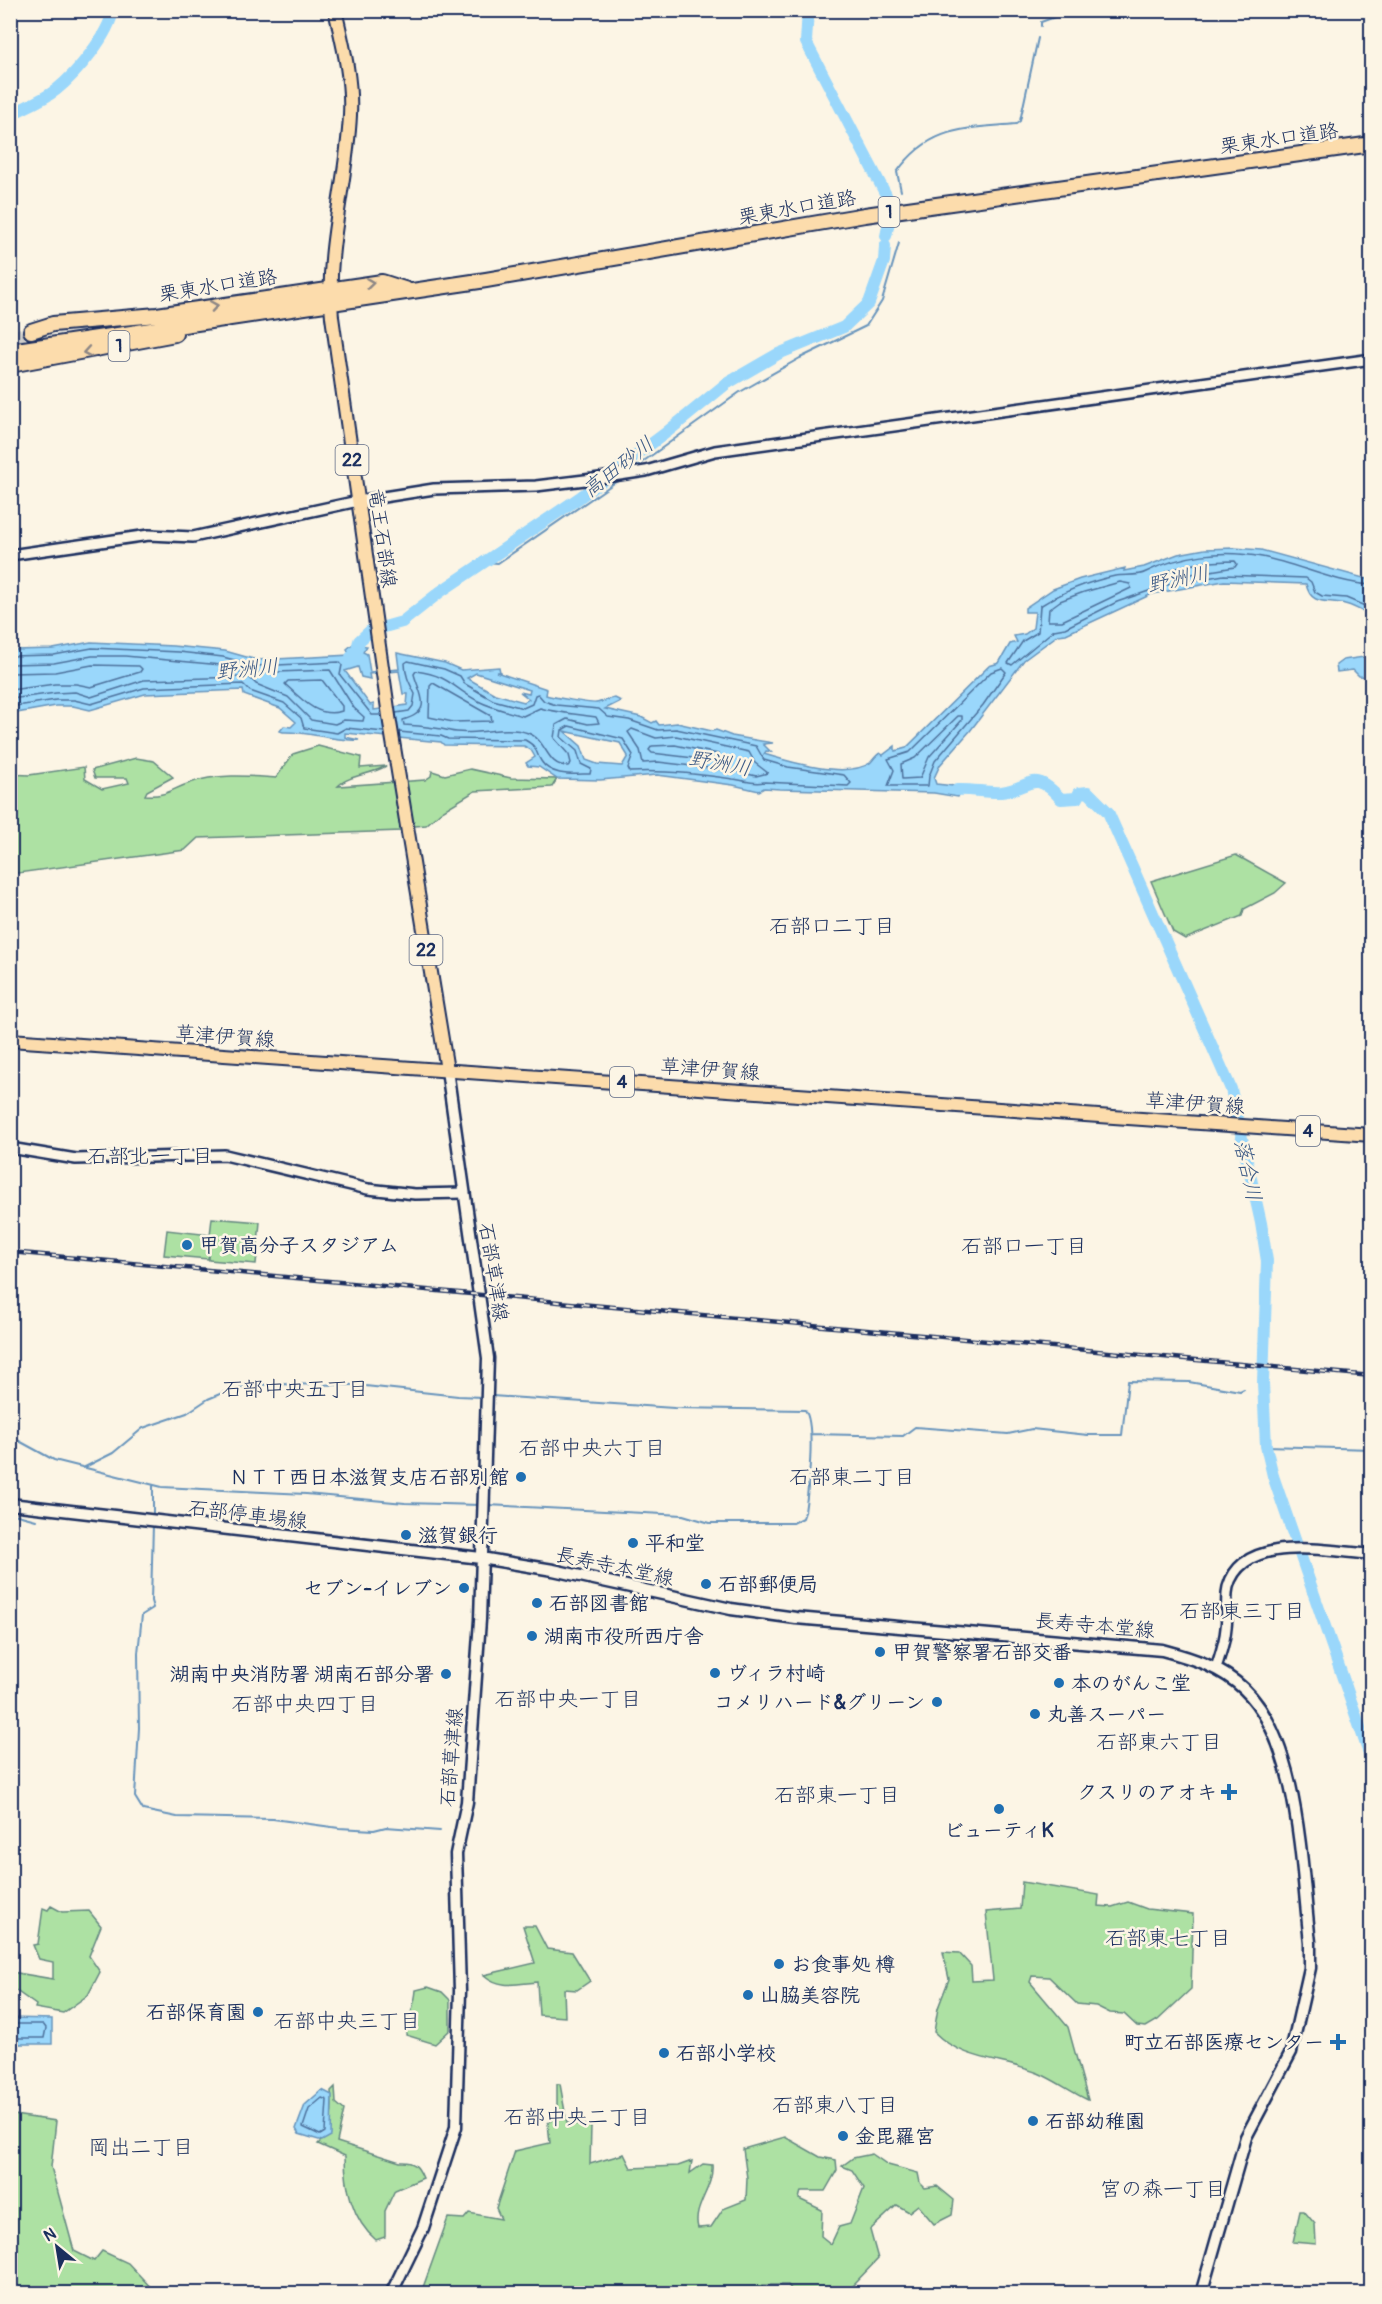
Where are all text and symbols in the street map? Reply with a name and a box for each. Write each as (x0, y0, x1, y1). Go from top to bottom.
street label: 栗東水口道路 (1218, 118, 1340, 159)
street label: 栗東水口道路 (736, 185, 858, 230)
road number: 1 (878, 197, 900, 227)
street label: 栗東水口道路 (157, 264, 279, 307)
one-way arrow (366, 277, 375, 290)
one-way arrow (210, 300, 219, 312)
road number: 1 (108, 331, 130, 361)
one-way arrow (82, 345, 92, 357)
water label: 高田砂川 (577, 431, 660, 504)
road number: 22 (336, 445, 368, 475)
street label: 竜王石部線 (363, 487, 402, 589)
water label: 野洲川 (1144, 560, 1212, 599)
water label: 野洲川 (214, 653, 280, 686)
water label: 野洲川 (687, 745, 753, 782)
district label: 石部口二丁目 (769, 913, 895, 940)
road number: 22 (410, 935, 442, 965)
street label: 草津伊賀線 (174, 1021, 276, 1052)
street label: 草津伊賀線 (659, 1054, 761, 1085)
road number: 4 (610, 1067, 634, 1097)
street label: 草津伊賀線 (1144, 1088, 1246, 1119)
road number: 4 (1296, 1116, 1320, 1146)
water label: 落合川 (1228, 1136, 1267, 1204)
district label: 石部北一丁目 (87, 1143, 213, 1170)
street label: 石部草津線 (473, 1221, 514, 1323)
place label: 甲賀高分子スタジアム (199, 1233, 399, 1258)
district label: 石部口一丁目 (961, 1233, 1087, 1260)
marker: 甲賀高分子スタジアム (180, 1238, 194, 1252)
district label: 石部中央五丁目 (222, 1376, 369, 1403)
district label: 石部中央六丁目 (519, 1435, 666, 1462)
district label: 石部東二丁目 (789, 1464, 915, 1491)
place label: ＮＴＴ西日本滋賀支店石部別館 (229, 1465, 509, 1490)
marker: ＮＴＴ西日本滋賀支店石部別館 (514, 1470, 528, 1484)
street label: 石部停車場線 (187, 1495, 309, 1534)
place label: 滋賀銀行 (418, 1523, 498, 1548)
marker: 滋賀銀行 (399, 1528, 413, 1542)
place label: 平和堂 (645, 1531, 705, 1556)
marker: 平和堂 (626, 1536, 640, 1550)
street label: 長寿寺本堂線 (554, 1542, 676, 1591)
place label: 石部郵便局 (718, 1572, 818, 1597)
place label: セブン-イレブン (303, 1576, 452, 1601)
marker: 石部郵便局 (699, 1577, 713, 1591)
marker: セブン-イレブン (457, 1581, 471, 1595)
place label: 石部図書館 (549, 1591, 649, 1616)
marker: 石部図書館 (530, 1596, 544, 1610)
district label: 石部東三丁目 (1179, 1598, 1305, 1625)
street label: 長寿寺本堂線 (1034, 1608, 1156, 1643)
place label: 湖南市役所西庁舎 (544, 1624, 704, 1649)
marker: 湖南市役所西庁舎 (525, 1629, 539, 1643)
place label: 甲賀警察署石部交番 (892, 1640, 1072, 1665)
marker: 甲賀警察署石部交番 (873, 1645, 887, 1659)
place label: ヴィラ村崎 (727, 1661, 825, 1686)
place label: 湖南中央消防署 湖南石部分署 (170, 1662, 434, 1687)
marker: ヴィラ村崎 (708, 1666, 722, 1680)
marker: 湖南中央消防署 湖南石部分署 (439, 1667, 453, 1681)
place label: 本のがんこ堂 (1071, 1671, 1191, 1696)
marker: 本のがんこ堂 (1052, 1676, 1066, 1690)
district label: 石部中央一丁目 (495, 1686, 642, 1713)
place label: コメリハード&グリーン (714, 1690, 925, 1715)
district label: 石部中央四丁目 (232, 1691, 379, 1718)
marker: コメリハード&グリーン (930, 1695, 944, 1709)
place label: 丸善スーパー (1047, 1702, 1166, 1727)
street label: 石部草津線 (435, 1706, 468, 1808)
marker: 丸善スーパー (1028, 1707, 1042, 1721)
district label: 石部東六丁目 (1096, 1729, 1222, 1756)
place label: クスリのアオキ (1077, 1780, 1217, 1805)
district label: 石部東一丁目 (774, 1782, 900, 1809)
marker: クスリのアオキ (1222, 1785, 1236, 1799)
marker: ビューティK (992, 1802, 1006, 1816)
place label: ビューティK (944, 1818, 1054, 1843)
district label: 石部東七丁目 (1105, 1925, 1231, 1952)
place label: お食事処 樽 (791, 1952, 895, 1977)
marker: お食事処 樽 (772, 1957, 786, 1971)
place label: 山脇美容院 (760, 1983, 860, 2008)
marker: 山脇美容院 (741, 1988, 755, 2002)
place label: 石部保育園 (146, 2000, 246, 2025)
marker: 石部保育園 (251, 2005, 265, 2019)
district label: 石部中央三丁目 (274, 2008, 421, 2035)
place label: 町立石部医療センター (1124, 2030, 1324, 2055)
marker: 町立石部医療センター (1329, 2033, 1347, 2051)
place label: 石部小学校 (676, 2041, 776, 2066)
marker: 石部小学校 (657, 2046, 671, 2060)
district label: 石部東八丁目 (772, 2092, 898, 2119)
district label: 石部中央二丁目 (504, 2104, 651, 2131)
place label: 石部幼稚園 (1045, 2109, 1145, 2134)
marker: 石部幼稚園 (1026, 2114, 1040, 2128)
place label: 金毘羅宮 (855, 2124, 935, 2149)
marker: 金毘羅宮 (836, 2129, 850, 2143)
district label: 岡出二丁目 (89, 2134, 194, 2161)
district label: 宮の森一丁目 (1100, 2176, 1226, 2203)
north arrow (27, 2217, 87, 2277)
text: N (40, 2223, 60, 2246)

